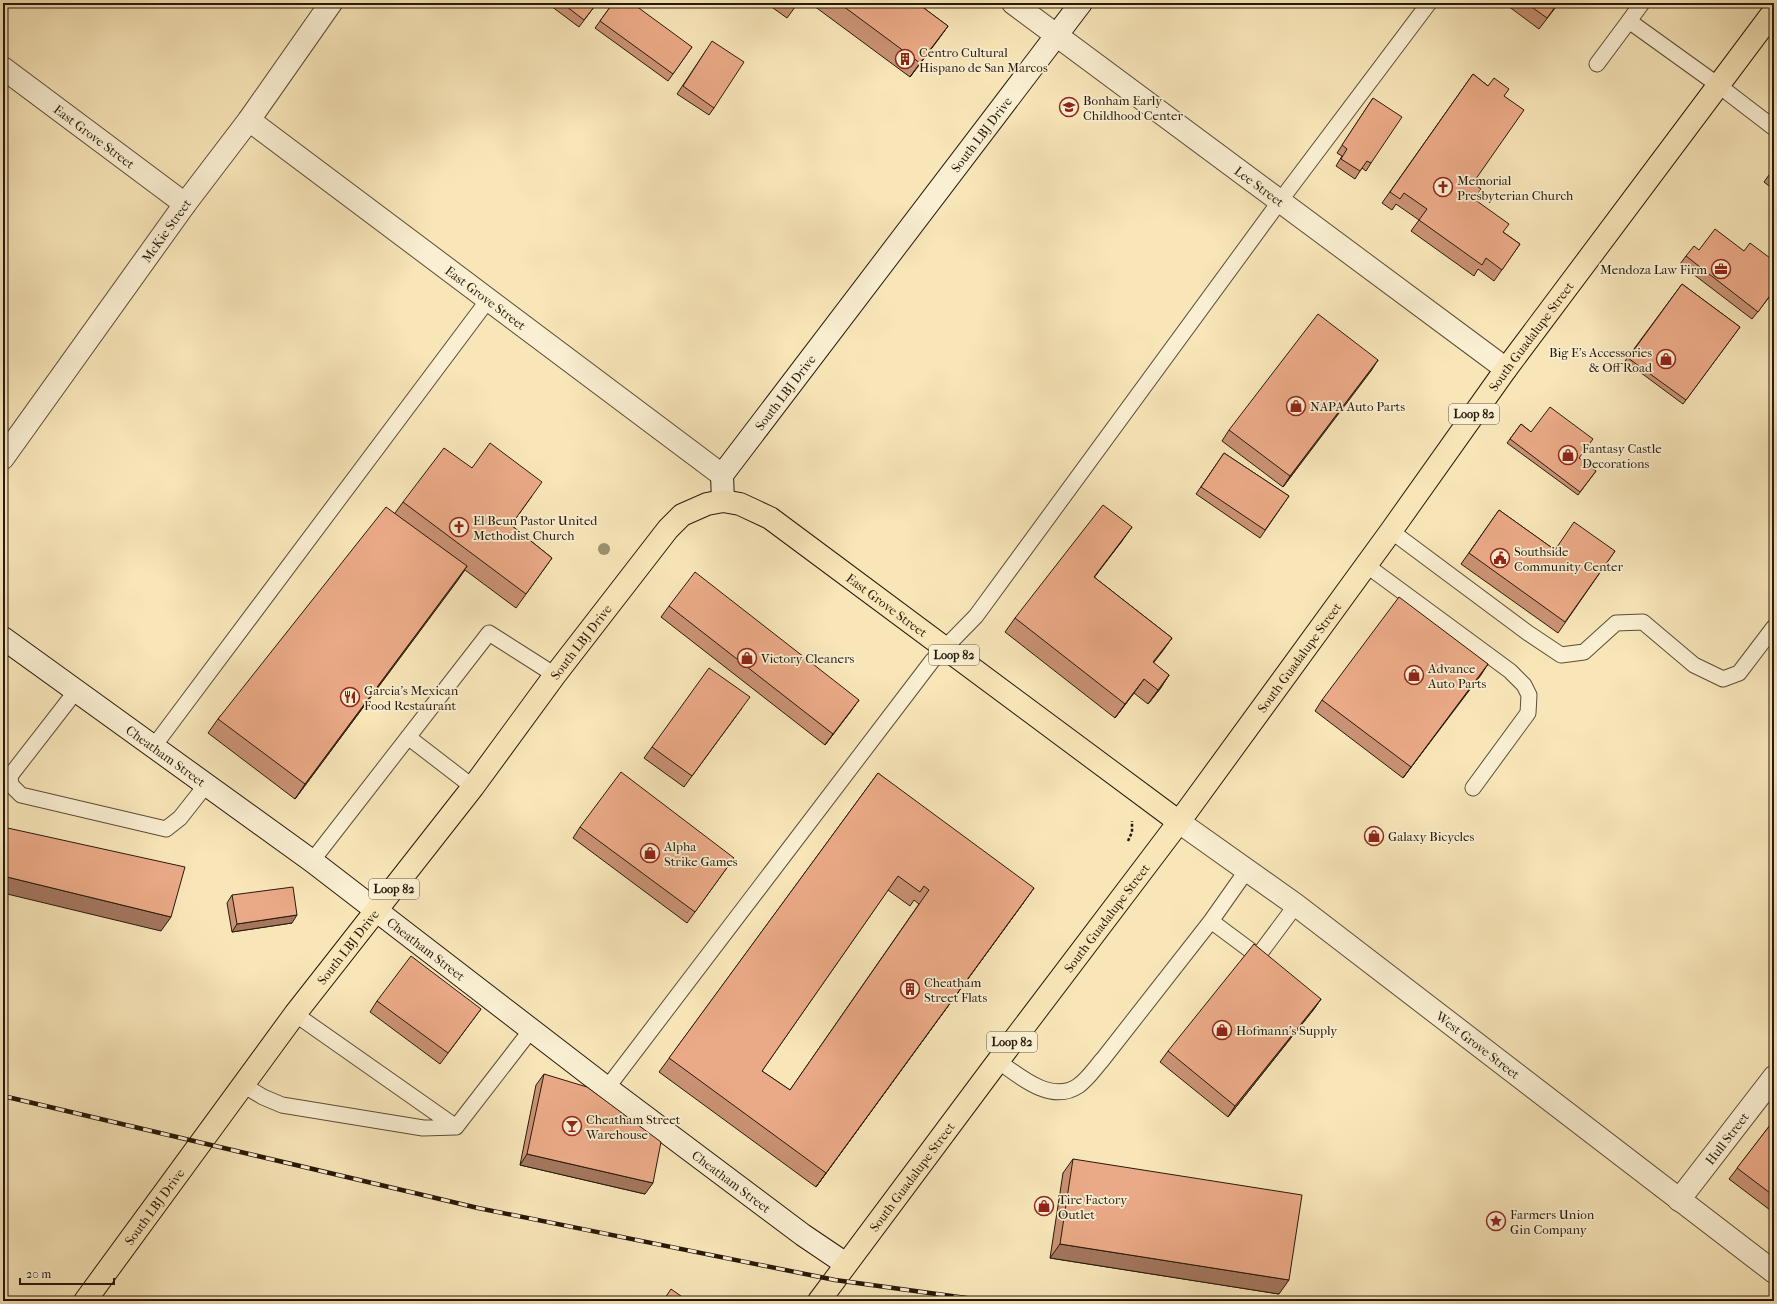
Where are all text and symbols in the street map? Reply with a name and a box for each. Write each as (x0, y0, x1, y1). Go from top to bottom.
place label: Centro Cultural Hispano de San Marcos (919, 45, 1048, 75)
building icon: Centro Cultural Hispano de San Marcos (894, 48, 916, 70)
street label: South LBJ Drive (948, 93, 1015, 175)
place label: Bonham Early Childhood Center (1083, 93, 1183, 123)
school or university icon: Bonham Early Childhood Center (1058, 96, 1080, 118)
street label: East Grove Street (51, 101, 138, 172)
street label: Lee Street (1232, 163, 1288, 210)
place label: Memorial Presbyterian Church (1457, 173, 1574, 203)
church icon: Memorial Presbyterian Church (1432, 176, 1454, 198)
street label: McKie Street (138, 195, 194, 265)
office icon: Mendoza Law Firm (1710, 258, 1732, 280)
place label: Mendoza Law Firm (1600, 262, 1707, 277)
street label: East Grove Street (442, 263, 529, 333)
street label: South Guadalupe Street (1485, 278, 1577, 394)
place label: Big E's Accessories & Off Road (1549, 345, 1653, 375)
shop icon: Big E's Accessories & Off Road (1655, 348, 1677, 370)
street label: South LBJ Drive (751, 351, 819, 433)
shop icon: NAPA Auto Parts (1285, 395, 1307, 417)
place label: NAPA Auto Parts (1310, 399, 1405, 414)
road number: Loop 82 (1449, 404, 1499, 424)
place label: Fantasy Castle Decorations (1582, 441, 1662, 471)
shop icon: Fantasy Castle Decorations (1557, 444, 1579, 466)
place label: El Beun Pastor United Methodist Church (473, 513, 598, 543)
church icon: El Beun Pastor United Methodist Church (448, 516, 470, 538)
place label: Southside Community Center (1514, 544, 1623, 574)
public building icon: Southside Community Center (1489, 547, 1511, 569)
street label: East Grove Street (844, 570, 931, 640)
street label: South Guadalupe Street (1254, 599, 1344, 715)
street label: South LBJ Drive (547, 601, 615, 682)
road number: Loop 82 (929, 645, 979, 665)
shop icon: Victory Cleaners (736, 647, 758, 669)
place label: Victory Cleaners (760, 651, 854, 666)
place label: Advance Auto Parts (1427, 661, 1487, 691)
shop icon: Advance Auto Parts (1403, 664, 1425, 686)
place label: Garcia's Mexican Food Restaurant (364, 683, 459, 713)
restaurant icon: Garcia's Mexican Food Restaurant (339, 686, 361, 708)
street label: Cheatham Street (123, 722, 209, 790)
shop icon: Galaxy Bicycles (1363, 825, 1385, 847)
place label: Galaxy Bicycles (1388, 829, 1474, 844)
place label: Alpha Strike Games (663, 839, 738, 869)
shop icon: Alpha Strike Games (639, 842, 661, 864)
street label: South Guadalupe Street (1060, 860, 1153, 975)
road number: Loop 82 (369, 879, 419, 899)
street label: South LBJ Drive (314, 906, 382, 987)
street label: Cheatham Street (384, 914, 468, 984)
place label: Cheatham Street Flats (924, 975, 987, 1005)
building icon: Cheatham Street Flats (899, 978, 921, 1000)
street label: West Grove Street (1432, 1007, 1523, 1082)
shop icon: Hofmann's Supply (1211, 1019, 1233, 1041)
place label: Hofmann's Supply (1236, 1023, 1338, 1038)
road number: Loop 82 (987, 1032, 1037, 1052)
street label: Hull Street (1702, 1109, 1752, 1167)
place label: Cheatham Street Warehouse (585, 1112, 681, 1142)
bar icon: Cheatham Street Warehouse (561, 1115, 583, 1137)
street label: South Guadalupe Street (866, 1119, 957, 1234)
street label: Cheatham Street (689, 1147, 774, 1216)
street label: South LBJ Drive (121, 1165, 187, 1248)
place label: Tire Factory Outlet (1058, 1192, 1128, 1222)
shop icon: Tire Factory Outlet (1033, 1195, 1055, 1217)
place label: Farmers Union Gin Company (1510, 1207, 1595, 1237)
place icon: Farmers Union Gin Company (1485, 1210, 1507, 1232)
scale bar (20, 1260, 114, 1286)
text: 20 m (26, 1267, 51, 1281)

